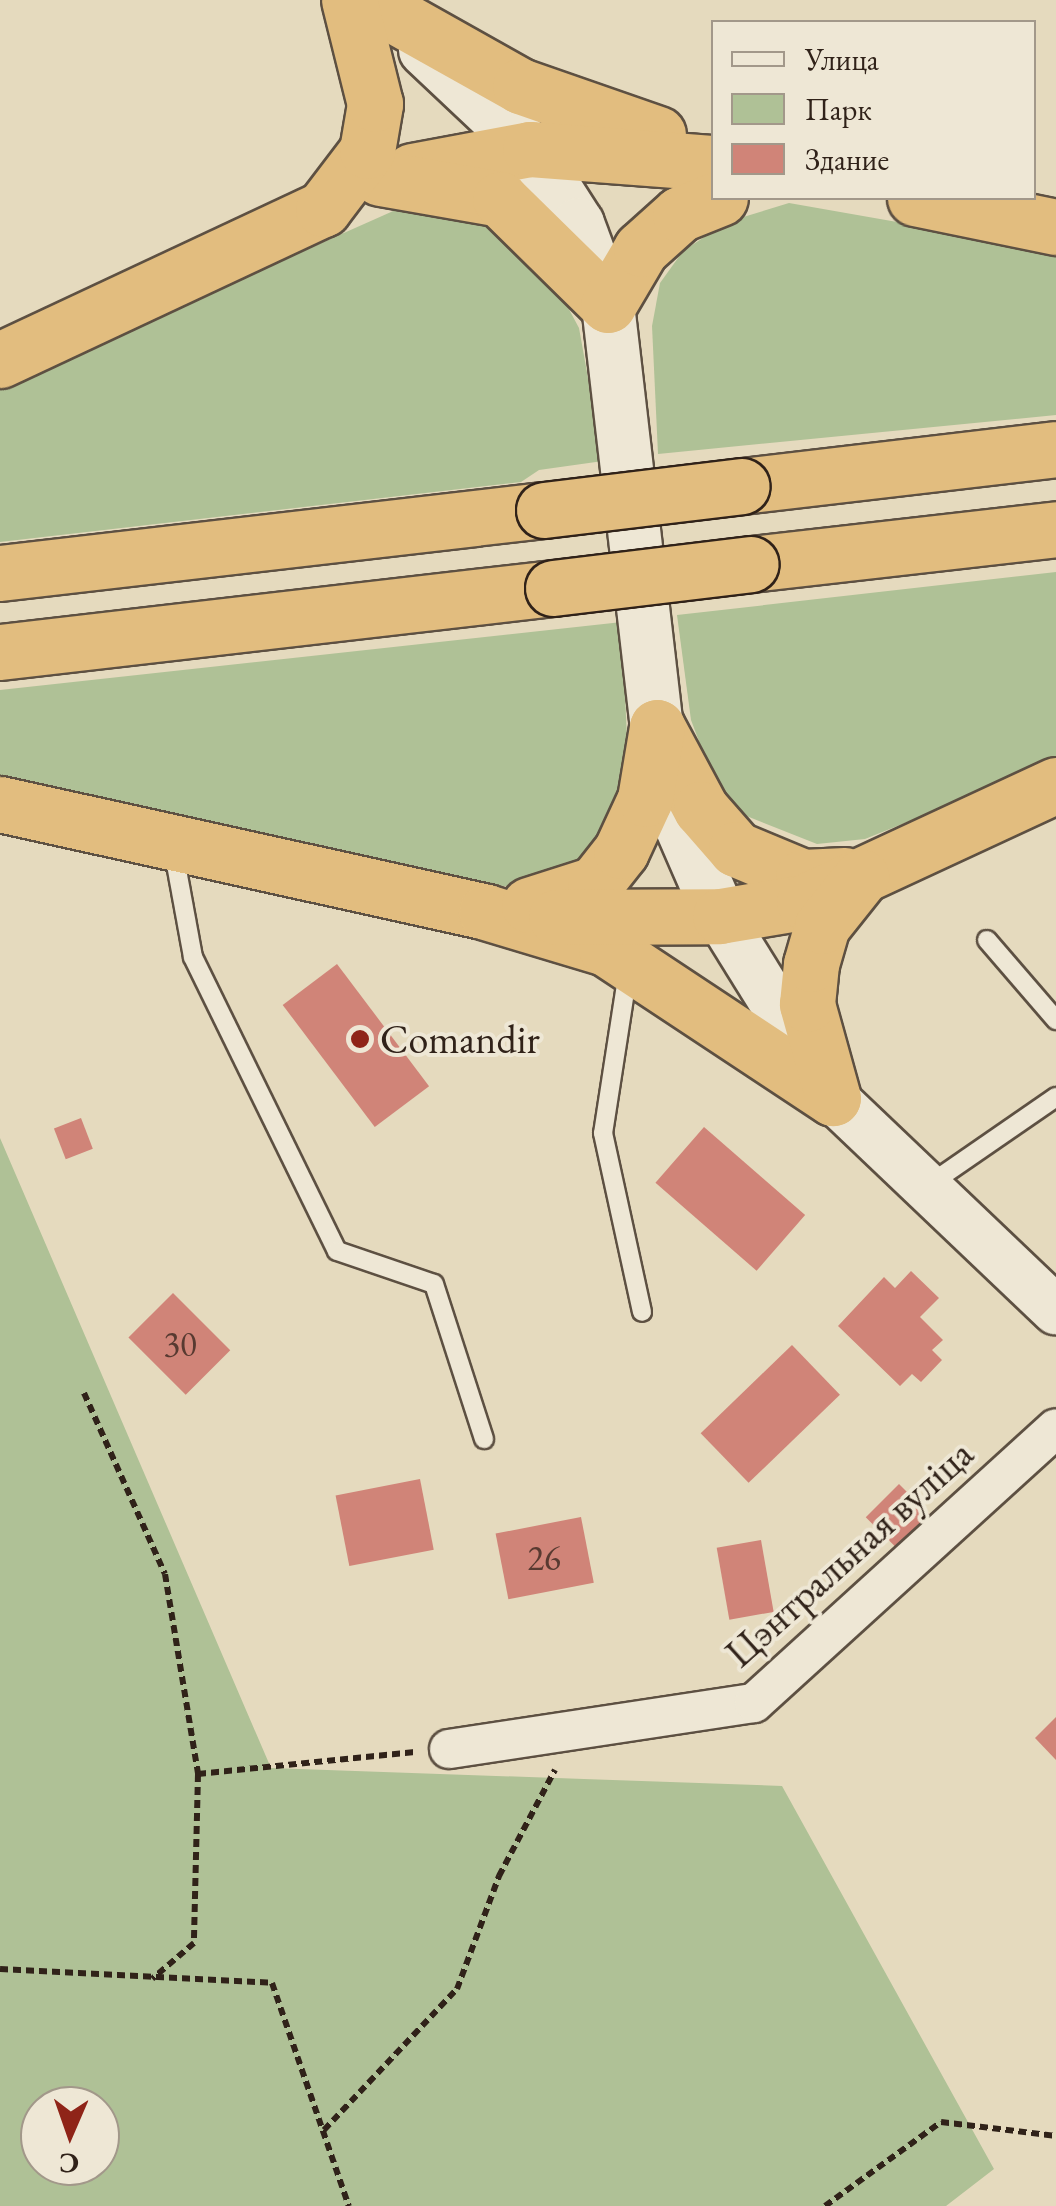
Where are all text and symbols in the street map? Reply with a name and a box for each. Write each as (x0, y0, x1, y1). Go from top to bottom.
legend (711, 20, 1036, 200)
text: Улица (805, 40, 879, 79)
text: Парк (805, 90, 872, 129)
text: Здание (805, 140, 889, 179)
place label: Comandir (380, 1015, 540, 1063)
marker: Comandir (349, 1028, 371, 1050)
house number: 30 (163, 1323, 197, 1365)
street label: Цэнтральная вуліца (715, 1429, 983, 1677)
house number: 26 (527, 1537, 561, 1579)
north arrow (20, 2086, 120, 2186)
text: С (58, 2146, 80, 2182)

